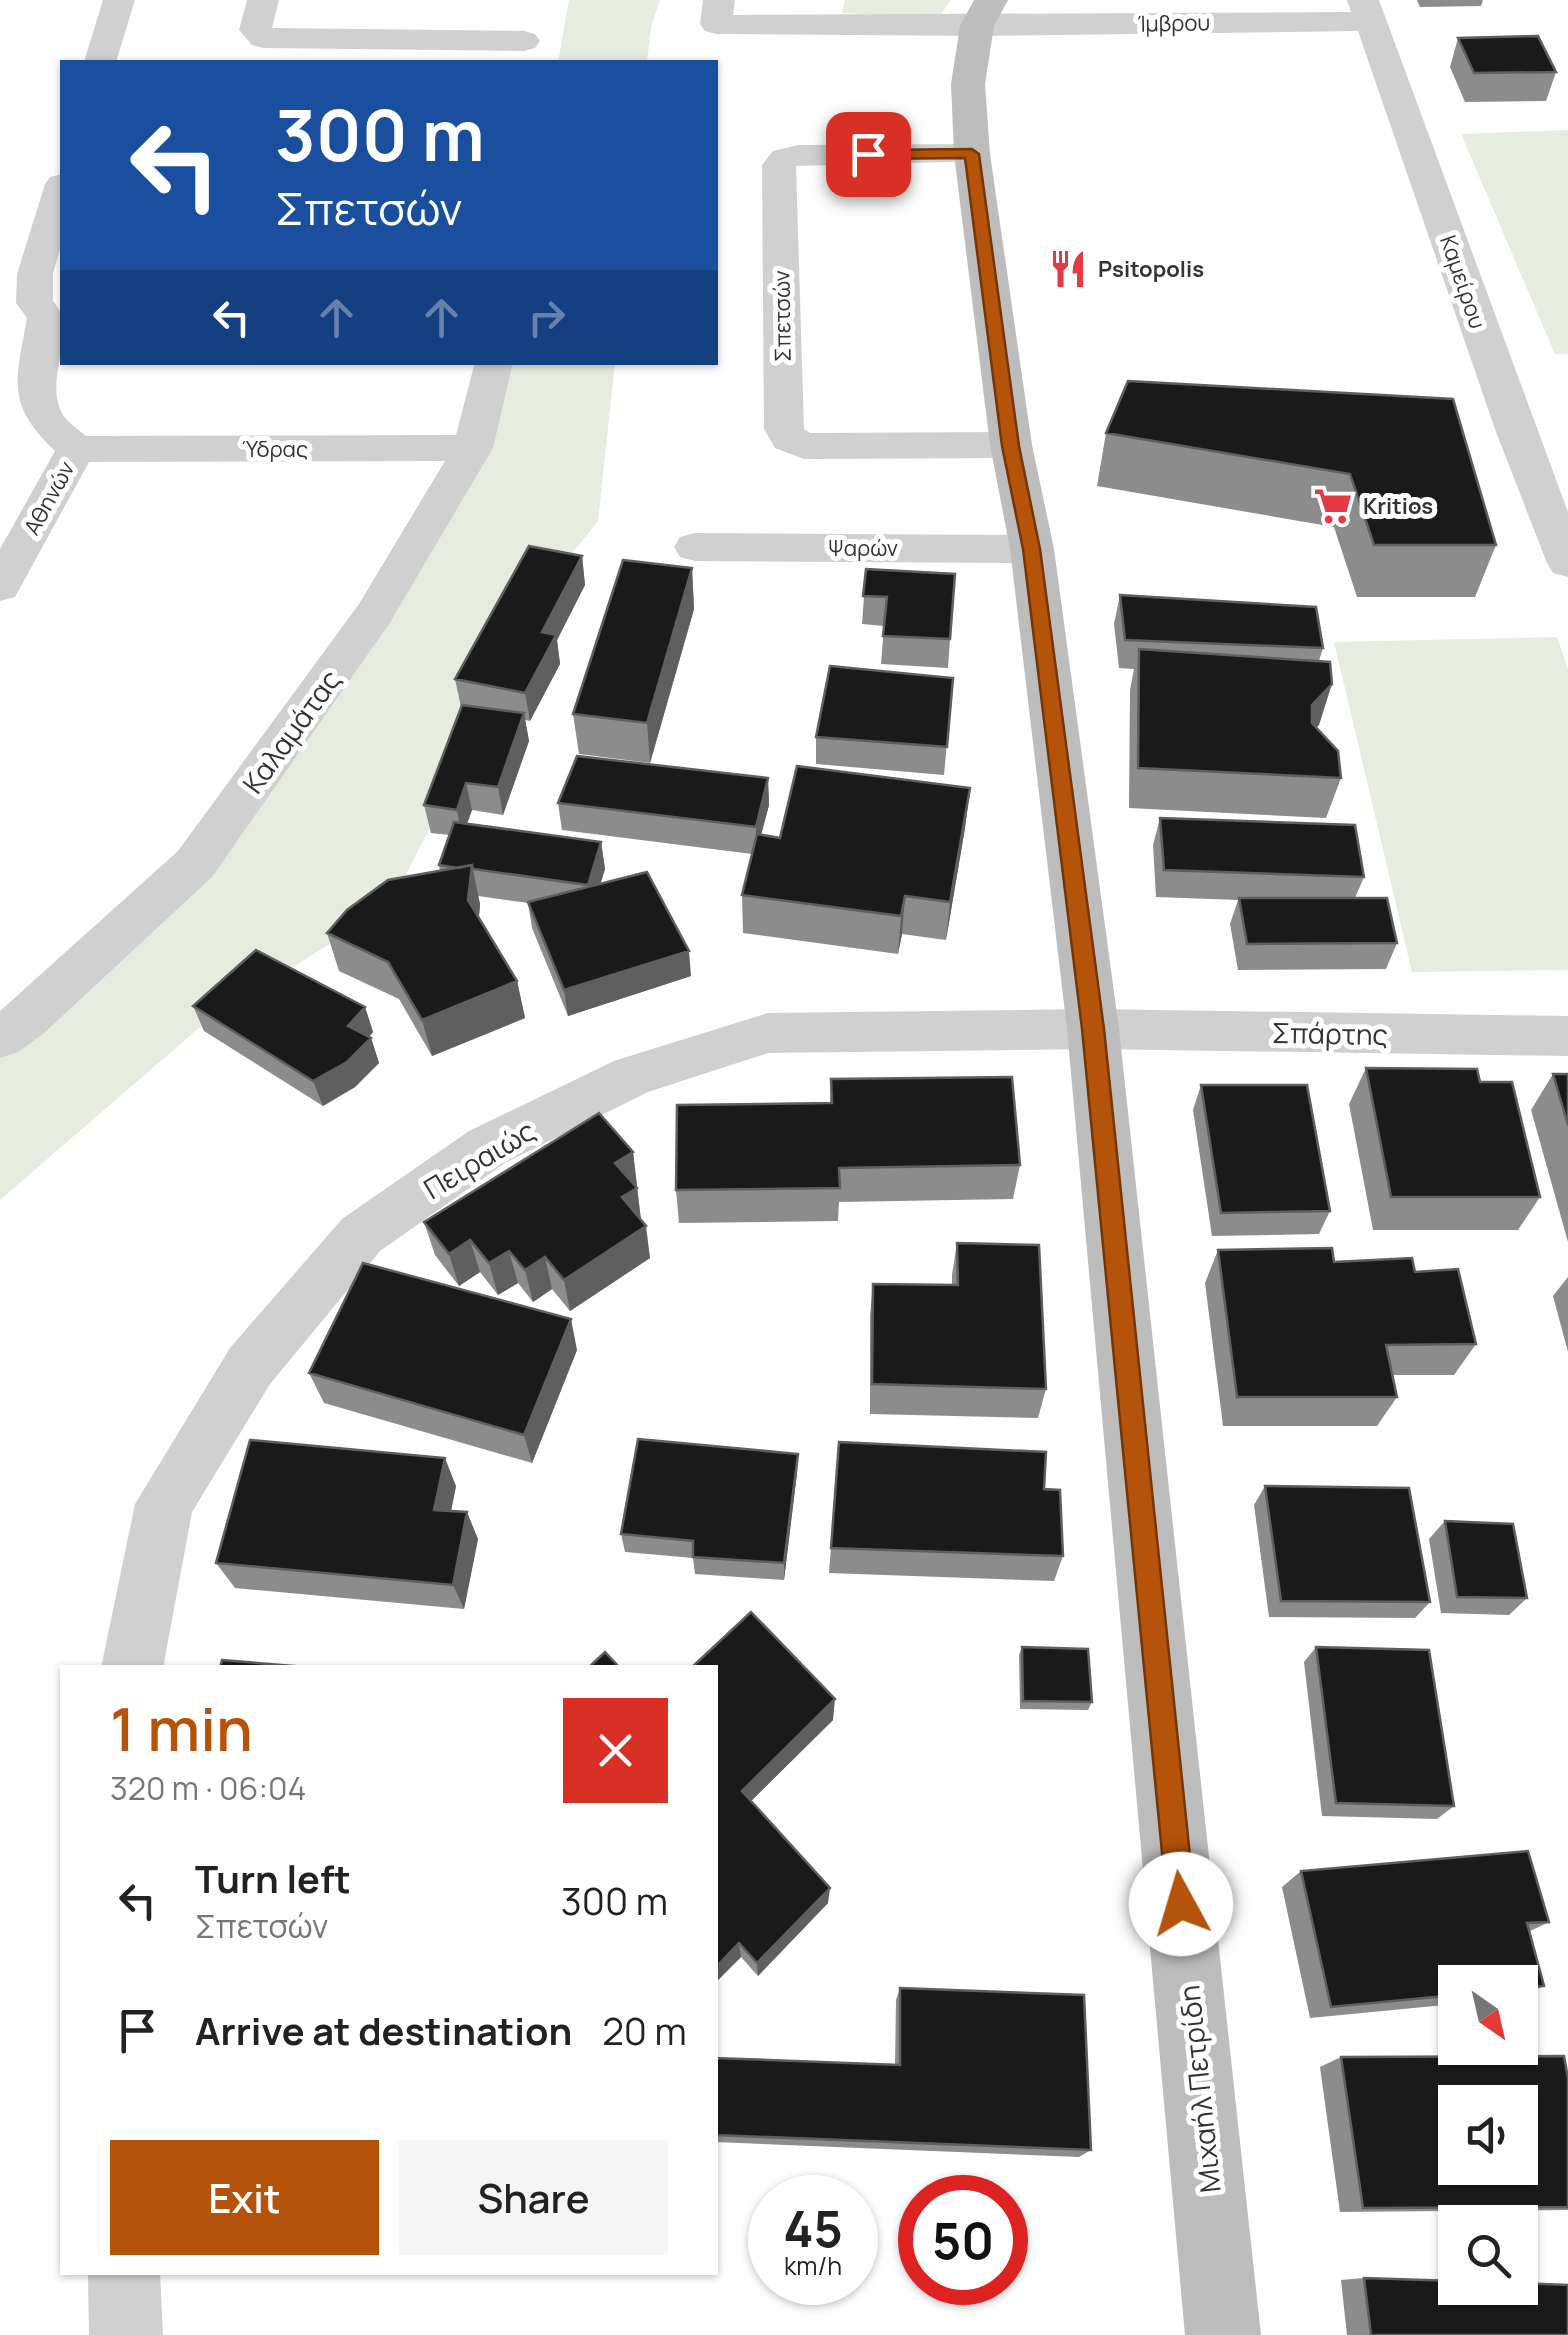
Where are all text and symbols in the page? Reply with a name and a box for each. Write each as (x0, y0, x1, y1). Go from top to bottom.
street label: Ίμβρου (1138, 7, 1210, 39)
text: 300 m (275, 86, 485, 182)
icon: left (110, 100, 240, 230)
pin (826, 112, 911, 197)
icon: arrive (841, 127, 896, 182)
text: Σπετσών (275, 177, 462, 239)
street label: Καμείρου (1433, 231, 1493, 333)
restaurant icon: Psitopolis (1047, 248, 1089, 290)
place label: Psitopolis (1098, 254, 1204, 284)
street label: Σπετσών (766, 270, 798, 362)
icon: left (204, 290, 259, 345)
icon: ahead (309, 290, 364, 345)
icon: ahead (414, 290, 469, 345)
icon: right (519, 290, 574, 345)
street label: Ύδρας (242, 434, 308, 464)
street label: Αθηνών (17, 456, 81, 540)
supermarket icon: Kritios (1312, 485, 1354, 527)
place label: Kritios (1363, 491, 1433, 521)
street label: Ψαρών (828, 533, 898, 563)
street label: Καλαμάτας (233, 662, 349, 800)
street label: Σπάρτης (1272, 1013, 1388, 1053)
street label: Πειραιώς (416, 1111, 542, 1207)
text: 1 min (110, 1687, 253, 1769)
button: close (563, 1698, 668, 1803)
text: 320 m · 06:04 (110, 1766, 306, 1810)
text: Turn left (195, 1852, 351, 1904)
position arrow (1129, 1852, 1233, 1956)
icon: left (110, 1873, 165, 1928)
text: 300 m (561, 1874, 668, 1926)
text: Σπετσών (195, 1904, 328, 1948)
north arrow (1438, 1965, 1538, 2065)
map controls (1438, 1965, 1538, 2305)
street label: Μιχαήλ Πετρίδη (1169, 1983, 1229, 2195)
icon: arrive (110, 2003, 165, 2058)
text: Arrive at destination (195, 2004, 572, 2056)
text: 20 m (602, 2004, 687, 2056)
button: sound (1438, 2085, 1538, 2185)
button: Exit (110, 2140, 379, 2255)
button: Share (399, 2140, 668, 2255)
speed limit sign: 50 (898, 2175, 1028, 2305)
text: 45 (783, 2194, 843, 2262)
button: search (1438, 2205, 1538, 2305)
text: km/h (784, 2248, 842, 2283)

